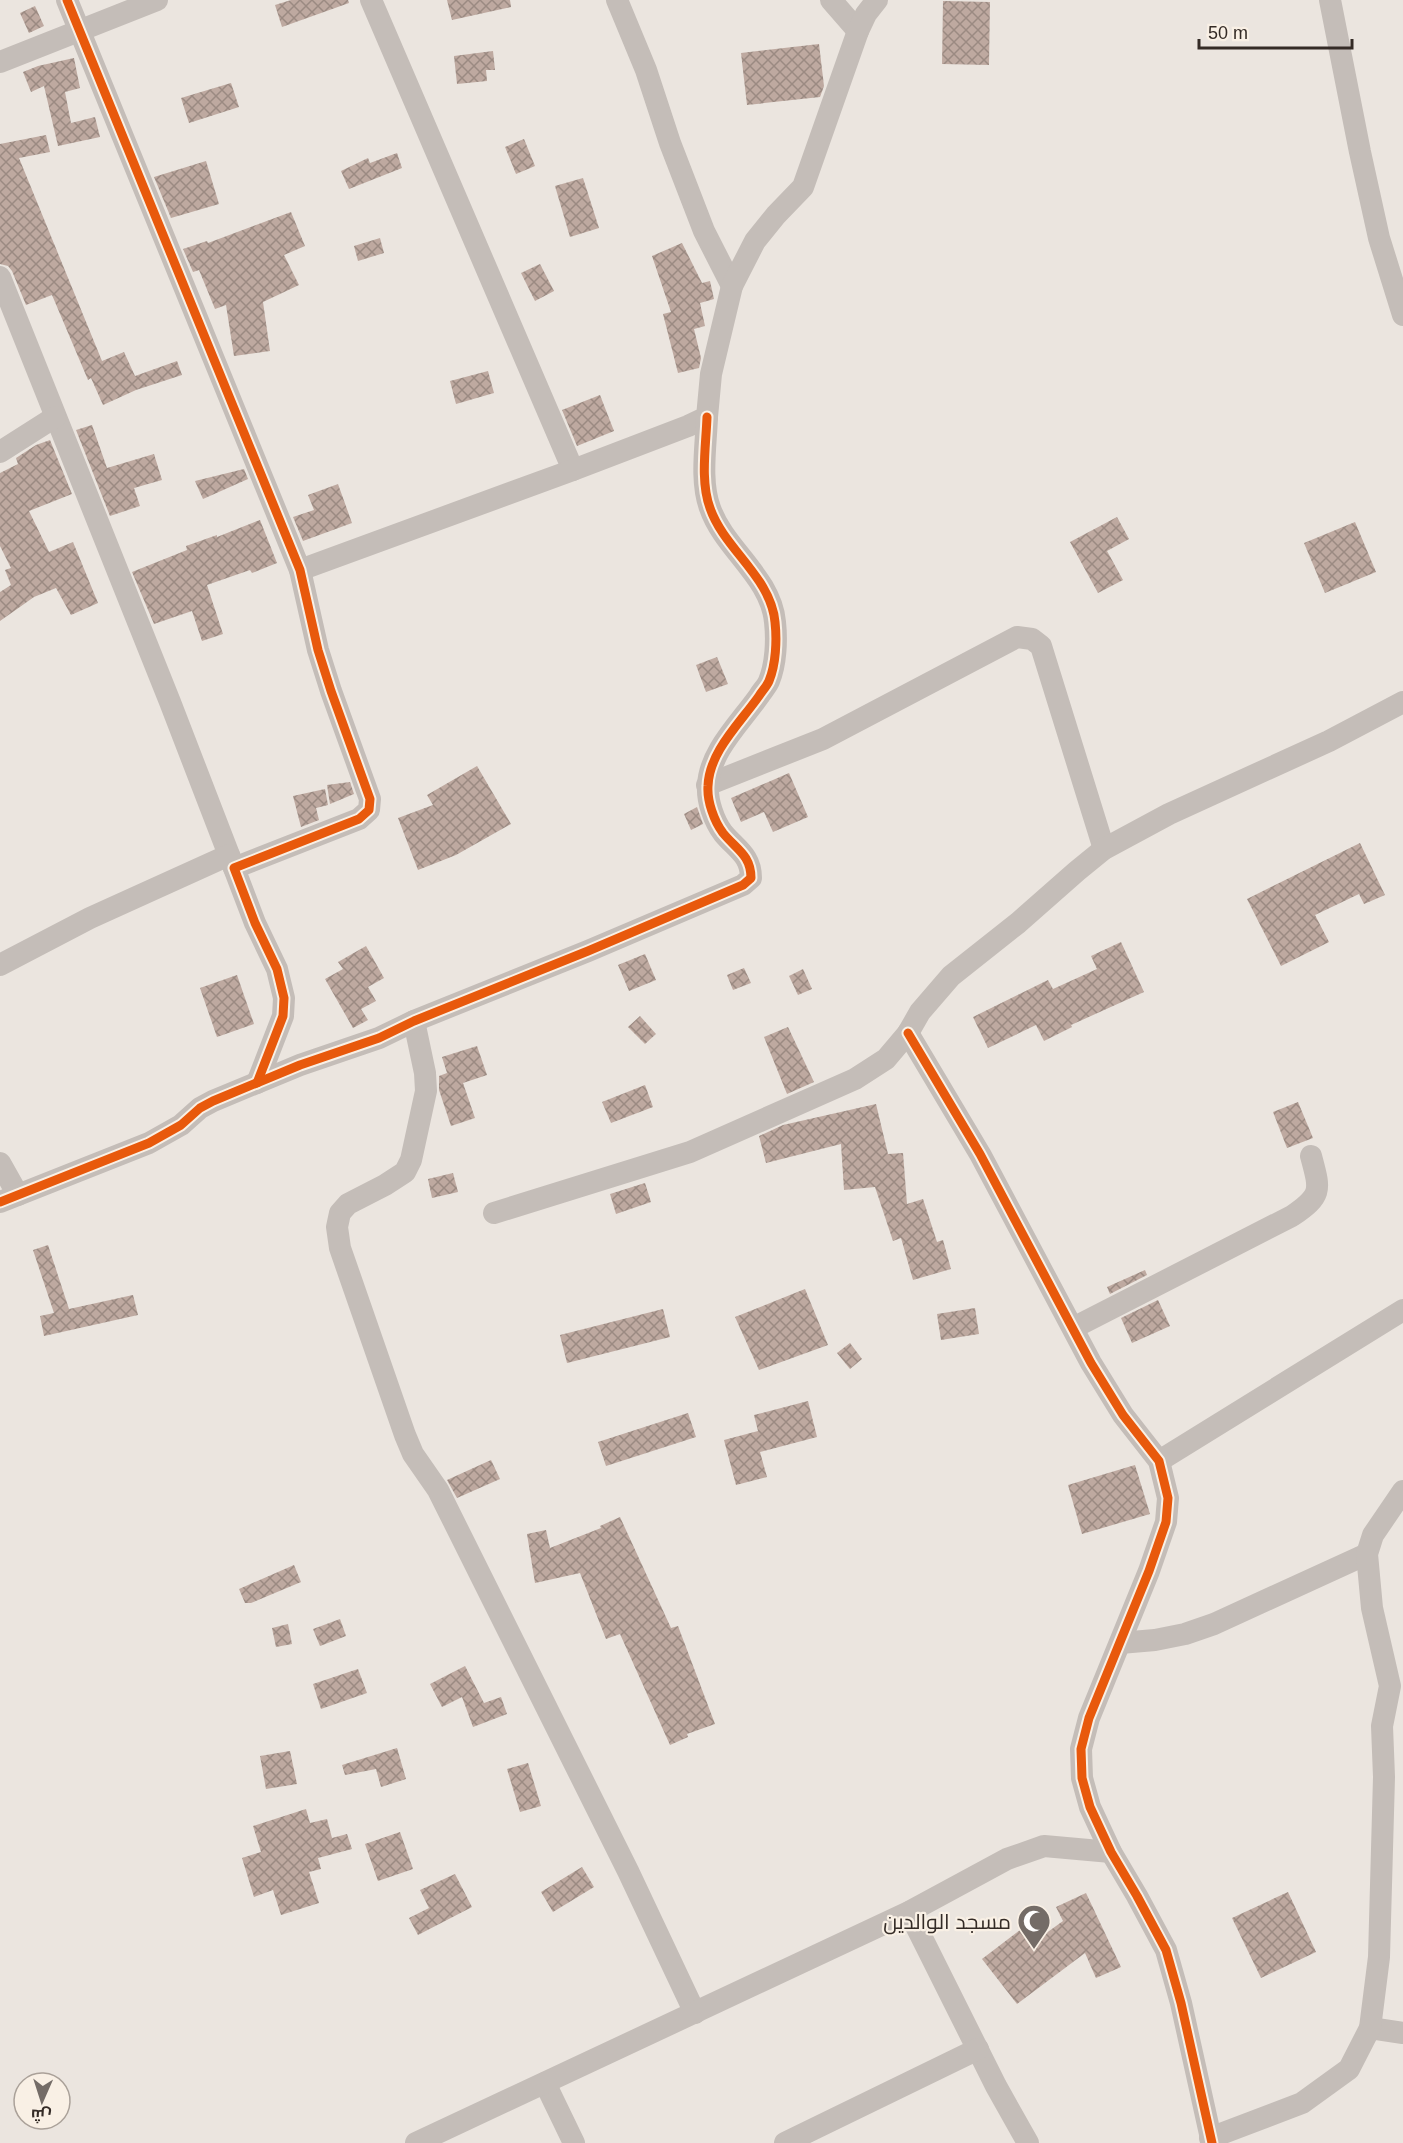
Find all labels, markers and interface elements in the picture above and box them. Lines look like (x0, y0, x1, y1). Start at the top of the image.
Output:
scale bar (1199, 12, 1352, 50)
text: 50 m (1208, 23, 1248, 43)
mosque icon: مسجد الوالدين (1016, 1903, 1052, 1950)
place label: مسجد الوالدين (883, 1910, 1011, 1935)
north arrow (12, 2071, 72, 2131)
text: ش (31, 2105, 52, 2125)

